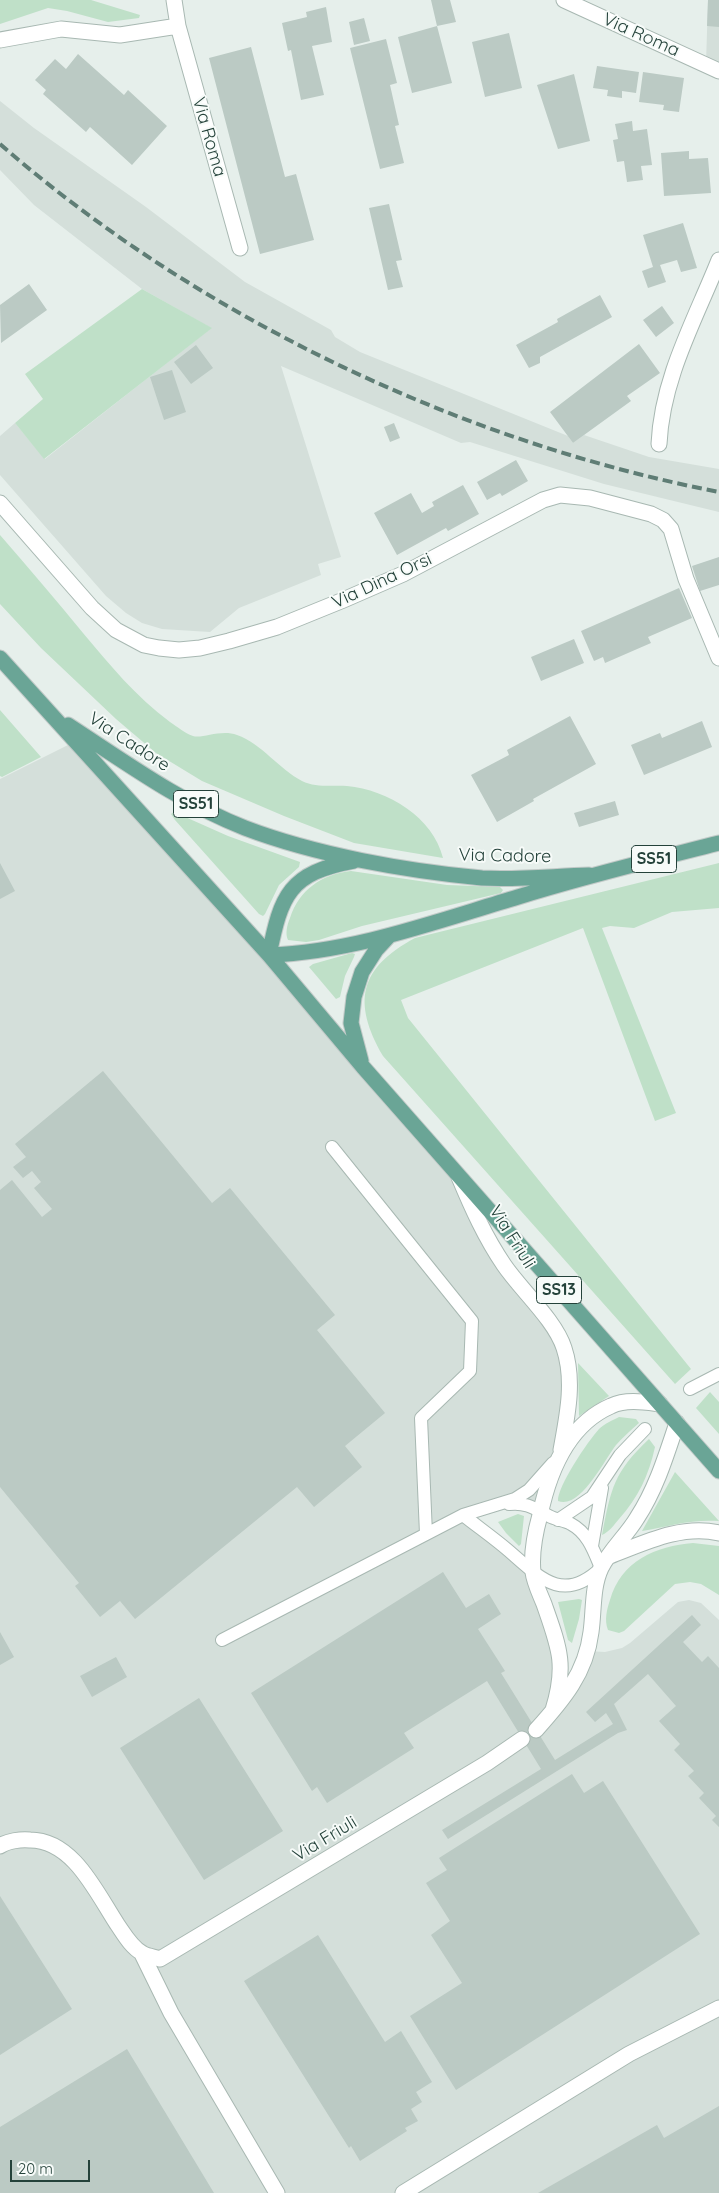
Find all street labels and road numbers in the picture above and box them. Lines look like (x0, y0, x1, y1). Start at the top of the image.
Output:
street label: Via Roma (599, 8, 683, 62)
street label: Via Roma (187, 95, 231, 179)
street label: Via Dina Orsi (329, 548, 435, 614)
street label: Via Cadore (84, 708, 174, 776)
road number: SS51 (174, 791, 218, 818)
street label: Via Cadore (458, 844, 552, 868)
road number: SS51 (632, 846, 676, 872)
street label: Via Friuli (484, 1201, 540, 1273)
road number: SS13 (536, 1276, 582, 1304)
street label: Via Friuli (289, 1812, 361, 1866)

